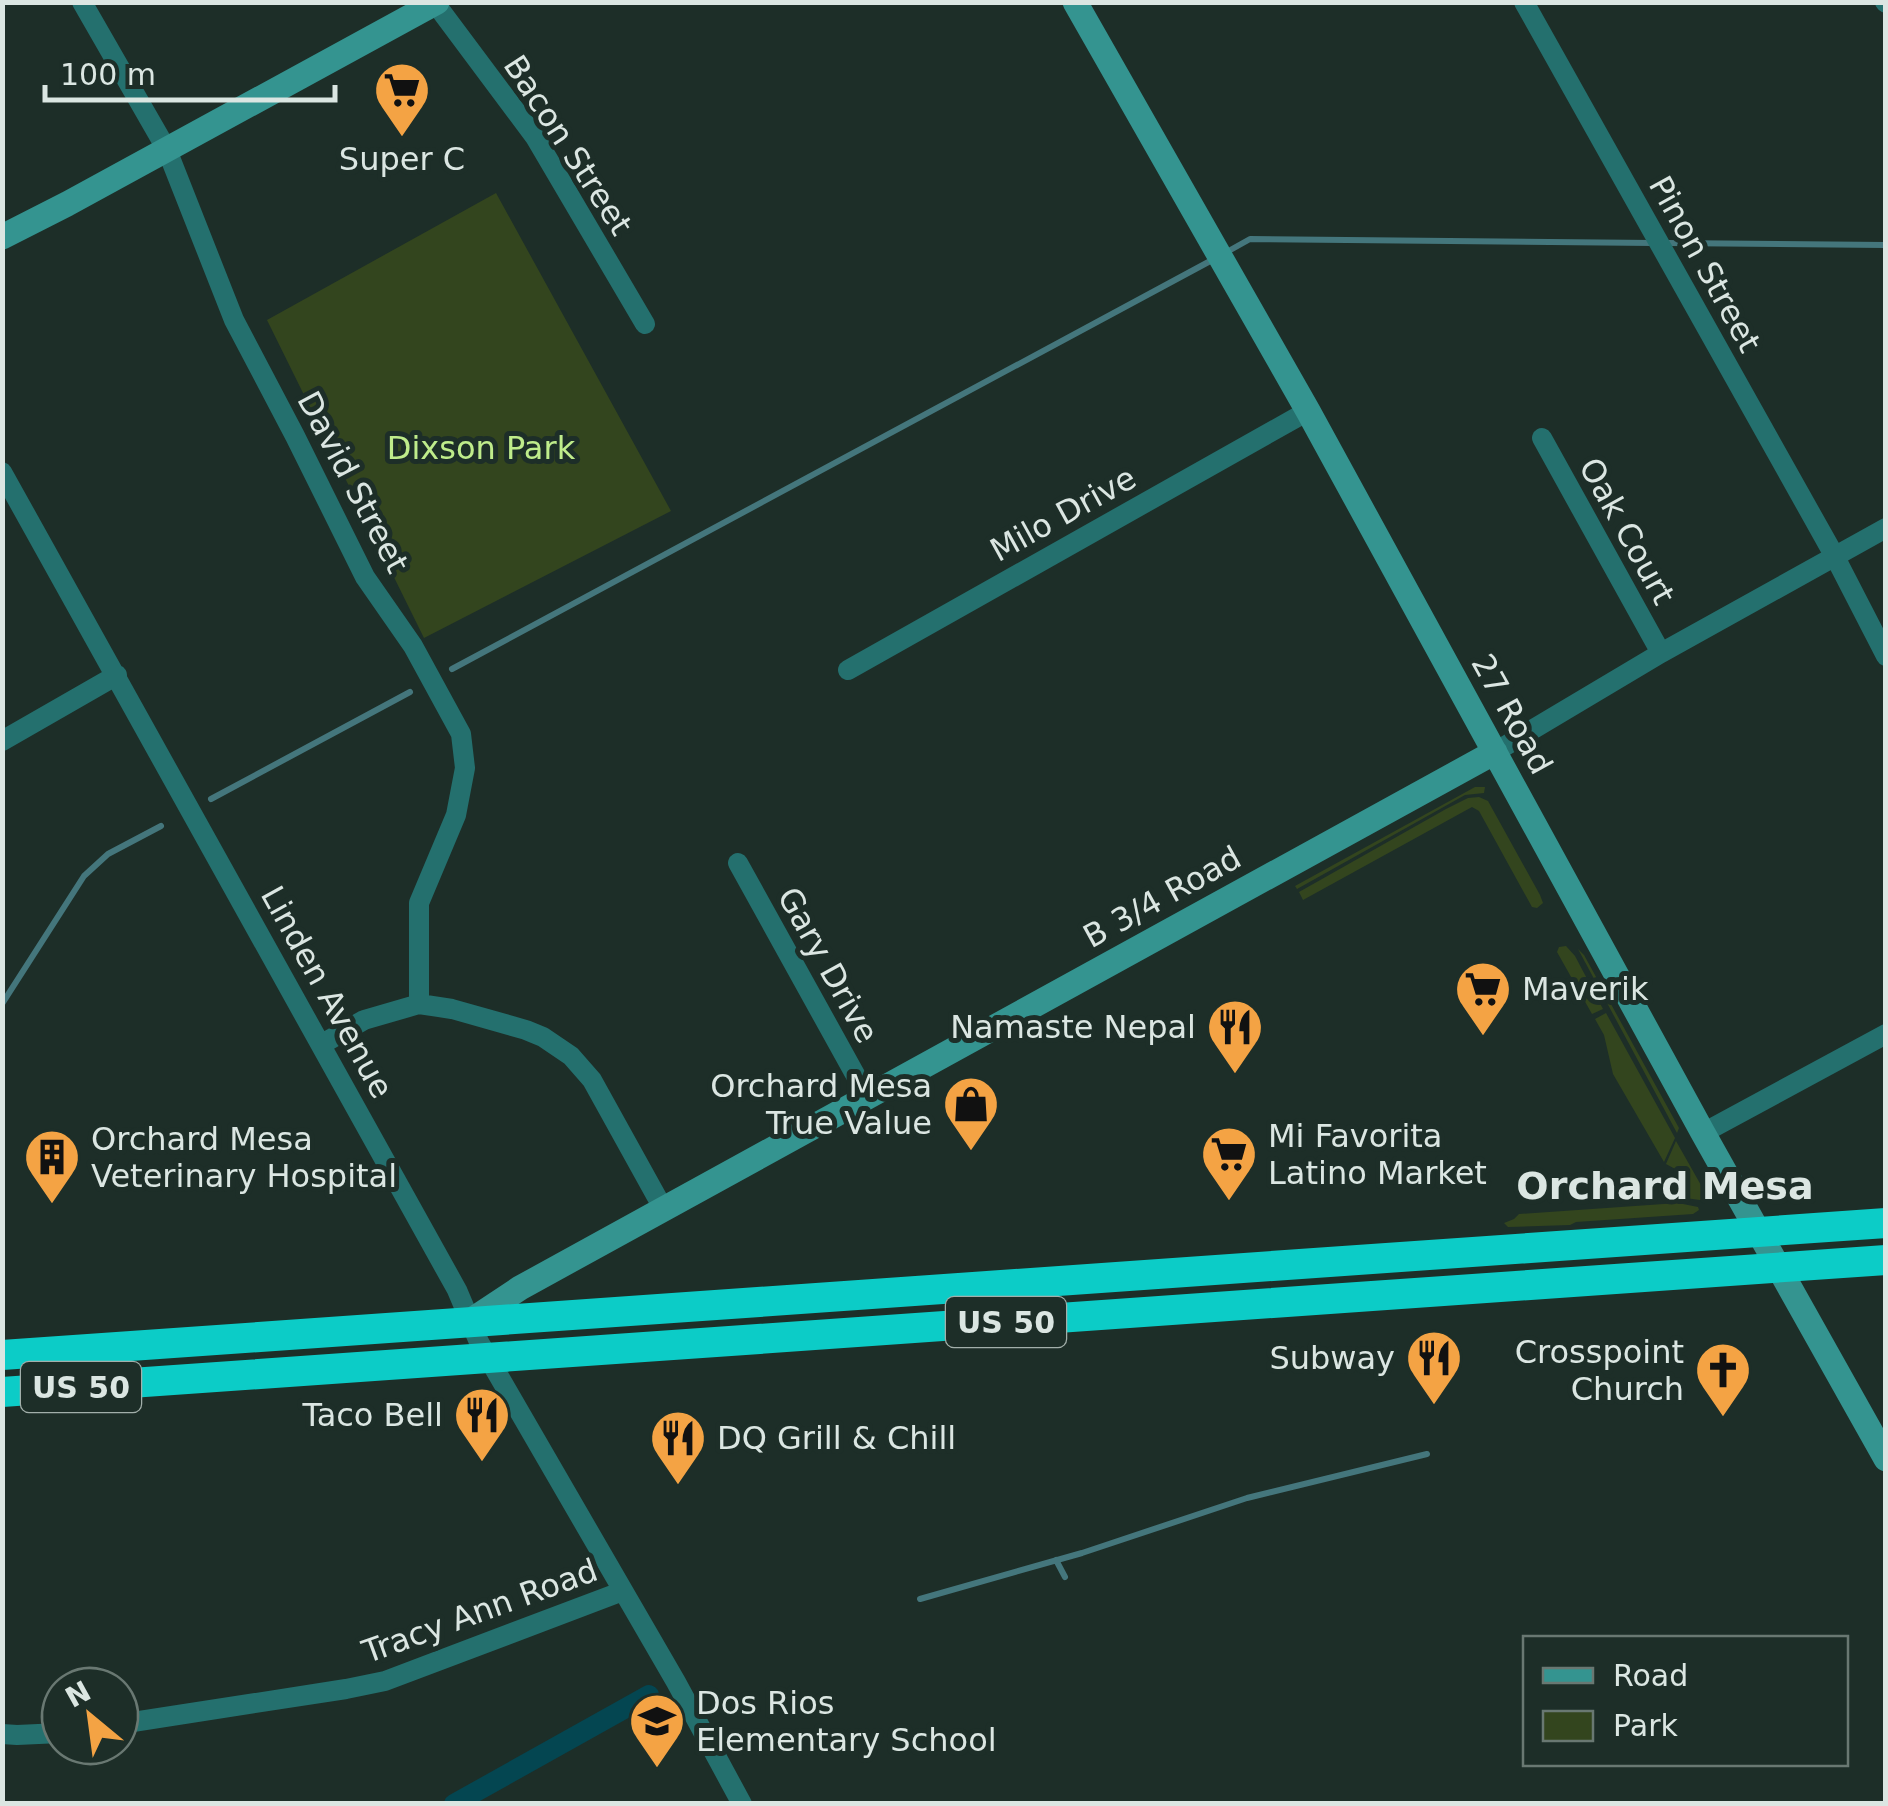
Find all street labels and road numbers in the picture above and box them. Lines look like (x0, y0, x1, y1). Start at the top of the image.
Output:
street label: Bacon Street (496, 48, 640, 242)
street label: Pinon Street (1641, 169, 1769, 359)
street label: David Street (289, 385, 417, 579)
street label: Oak Court (1571, 451, 1683, 611)
street label: Milo Drive (984, 458, 1142, 570)
street label: 27 Road (1464, 647, 1560, 781)
street label: B 3/4 Road (1077, 838, 1247, 956)
street label: Linden Avenue (253, 879, 401, 1105)
street label: Gary Drive (770, 881, 886, 1049)
road number: US 50 (946, 1297, 1066, 1347)
road number: US 50 (21, 1362, 141, 1412)
street label: Tracy Ann Road (356, 1551, 603, 1671)

